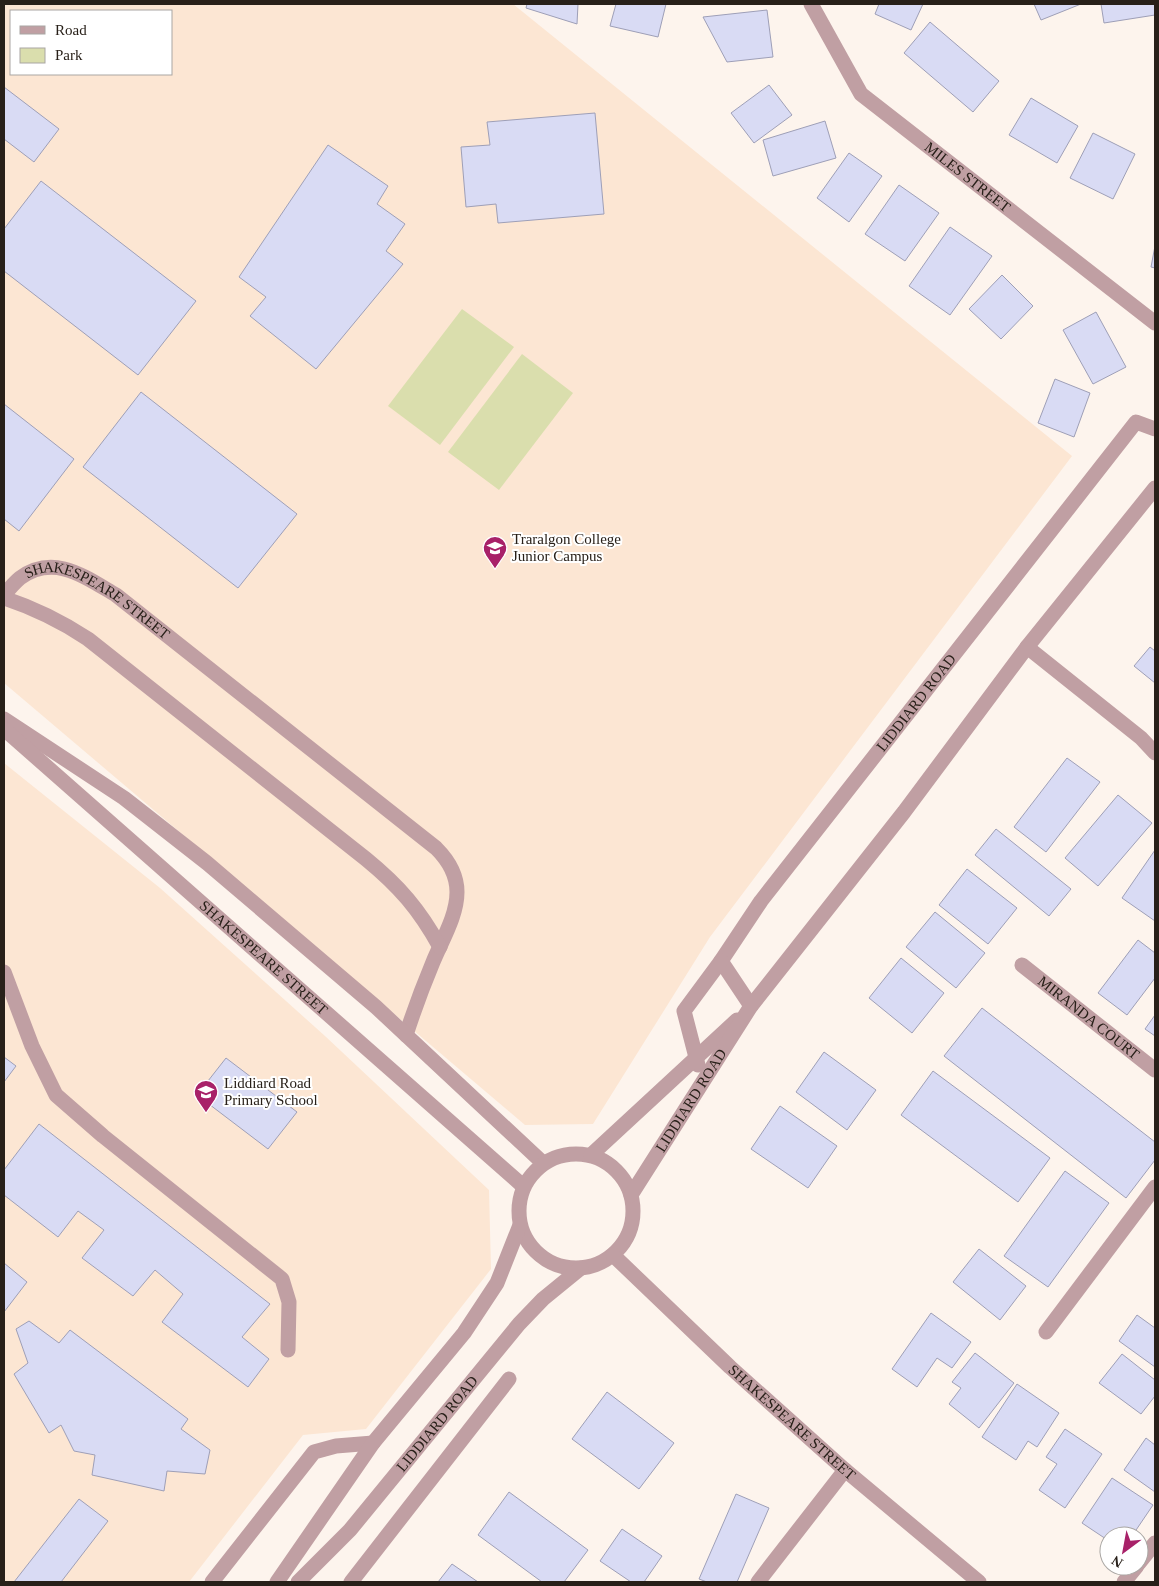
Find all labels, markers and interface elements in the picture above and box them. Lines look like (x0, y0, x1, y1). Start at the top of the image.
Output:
legend (10, 10, 172, 75)
text: Road (55, 22, 87, 38)
text: Park (55, 47, 83, 63)
street label: MILES STREET (922, 139, 1013, 215)
place label: Traralgon College Junior Campus (512, 531, 621, 564)
school or university icon: Traralgon College Junior Campus (482, 535, 508, 569)
street label: SHAKESPEARE STREET (22, 559, 173, 642)
street label: LIDDIARD ROAD (873, 651, 959, 754)
street label: SHAKESPEARE STREET (197, 897, 331, 1018)
street label: MIRANDA COURT (1035, 973, 1143, 1063)
street label: LIDDIARD ROAD (652, 1046, 730, 1155)
place label: Liddiard Road Primary School (224, 1075, 318, 1108)
school or university icon: Liddiard Road Primary School (193, 1079, 219, 1113)
street label: SHAKESPEARE STREET (725, 1361, 859, 1483)
street label: LIDDIARD ROAD (393, 1373, 481, 1475)
north arrow (1099, 1526, 1149, 1576)
text: N (1109, 1553, 1126, 1571)

